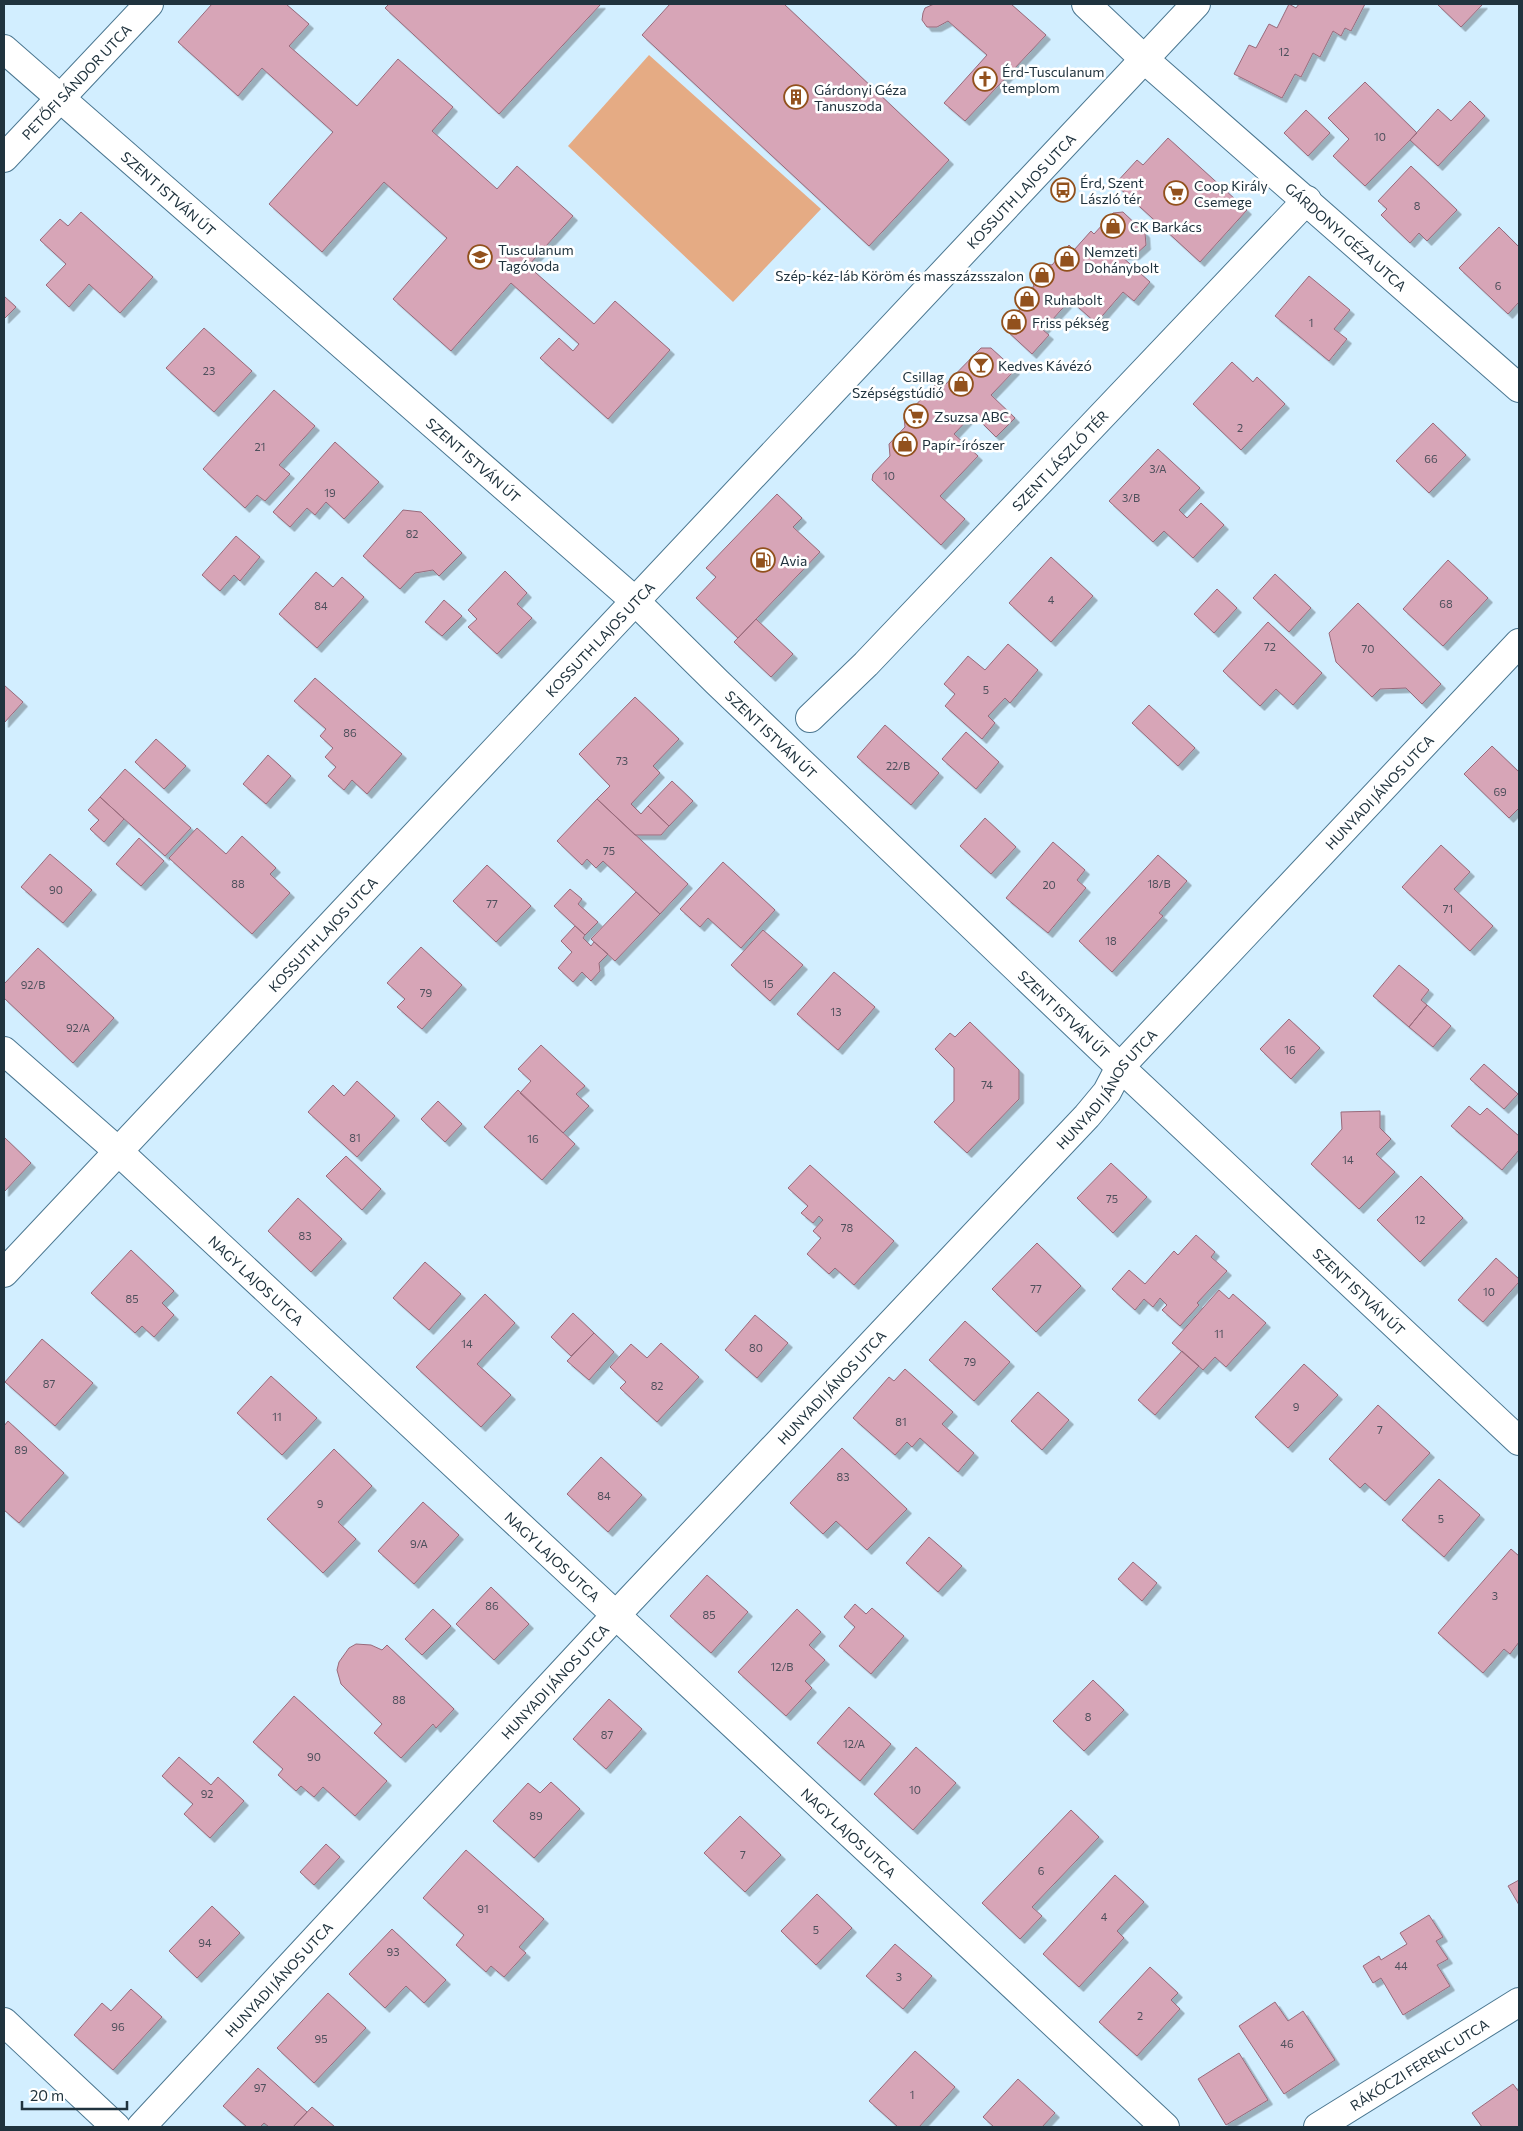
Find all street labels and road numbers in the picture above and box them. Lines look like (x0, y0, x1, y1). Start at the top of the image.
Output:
street label: PETŐFI SÁNDOR UTCA (18, 20, 135, 143)
street label: KOSSUTH LAJOS UTCA (963, 129, 1079, 252)
street label: SZENT ISTVÁN ÚT (118, 147, 220, 239)
street label: GÁRDONYI GÉZA UTCA (1282, 179, 1411, 294)
street label: SZENT LÁSZLÓ TÉR (1008, 406, 1111, 514)
street label: SZENT ISTVÁN ÚT (423, 414, 524, 506)
street label: KOSSUTH LAJOS UTCA (542, 578, 658, 700)
street label: SZENT ISTVÁN ÚT (722, 687, 821, 782)
street label: HUNYADI JÁNOS UTCA (1321, 731, 1437, 852)
street label: KOSSUTH LAJOS UTCA (264, 873, 381, 995)
street label: SZENT ISTVÁN ÚT (1015, 966, 1114, 1061)
street label: HUNYADI JÁNOS UTCA (1052, 1025, 1160, 1152)
street label: NAGY LAJOS UTCA (205, 1232, 308, 1329)
street label: SZENT ISTVÁN ÚT (1310, 1244, 1409, 1339)
street label: HUNYADI JÁNOS UTCA (773, 1326, 889, 1447)
street label: NAGY LAJOS UTCA (502, 1508, 604, 1605)
street label: HUNYADI JÁNOS UTCA (497, 1620, 612, 1742)
street label: NAGY LAJOS UTCA (798, 1784, 900, 1881)
street label: HUNYADI JÁNOS UTCA (221, 1918, 336, 2040)
street label: RÁKÓCZI FERENC UTCA (1347, 2015, 1492, 2114)

